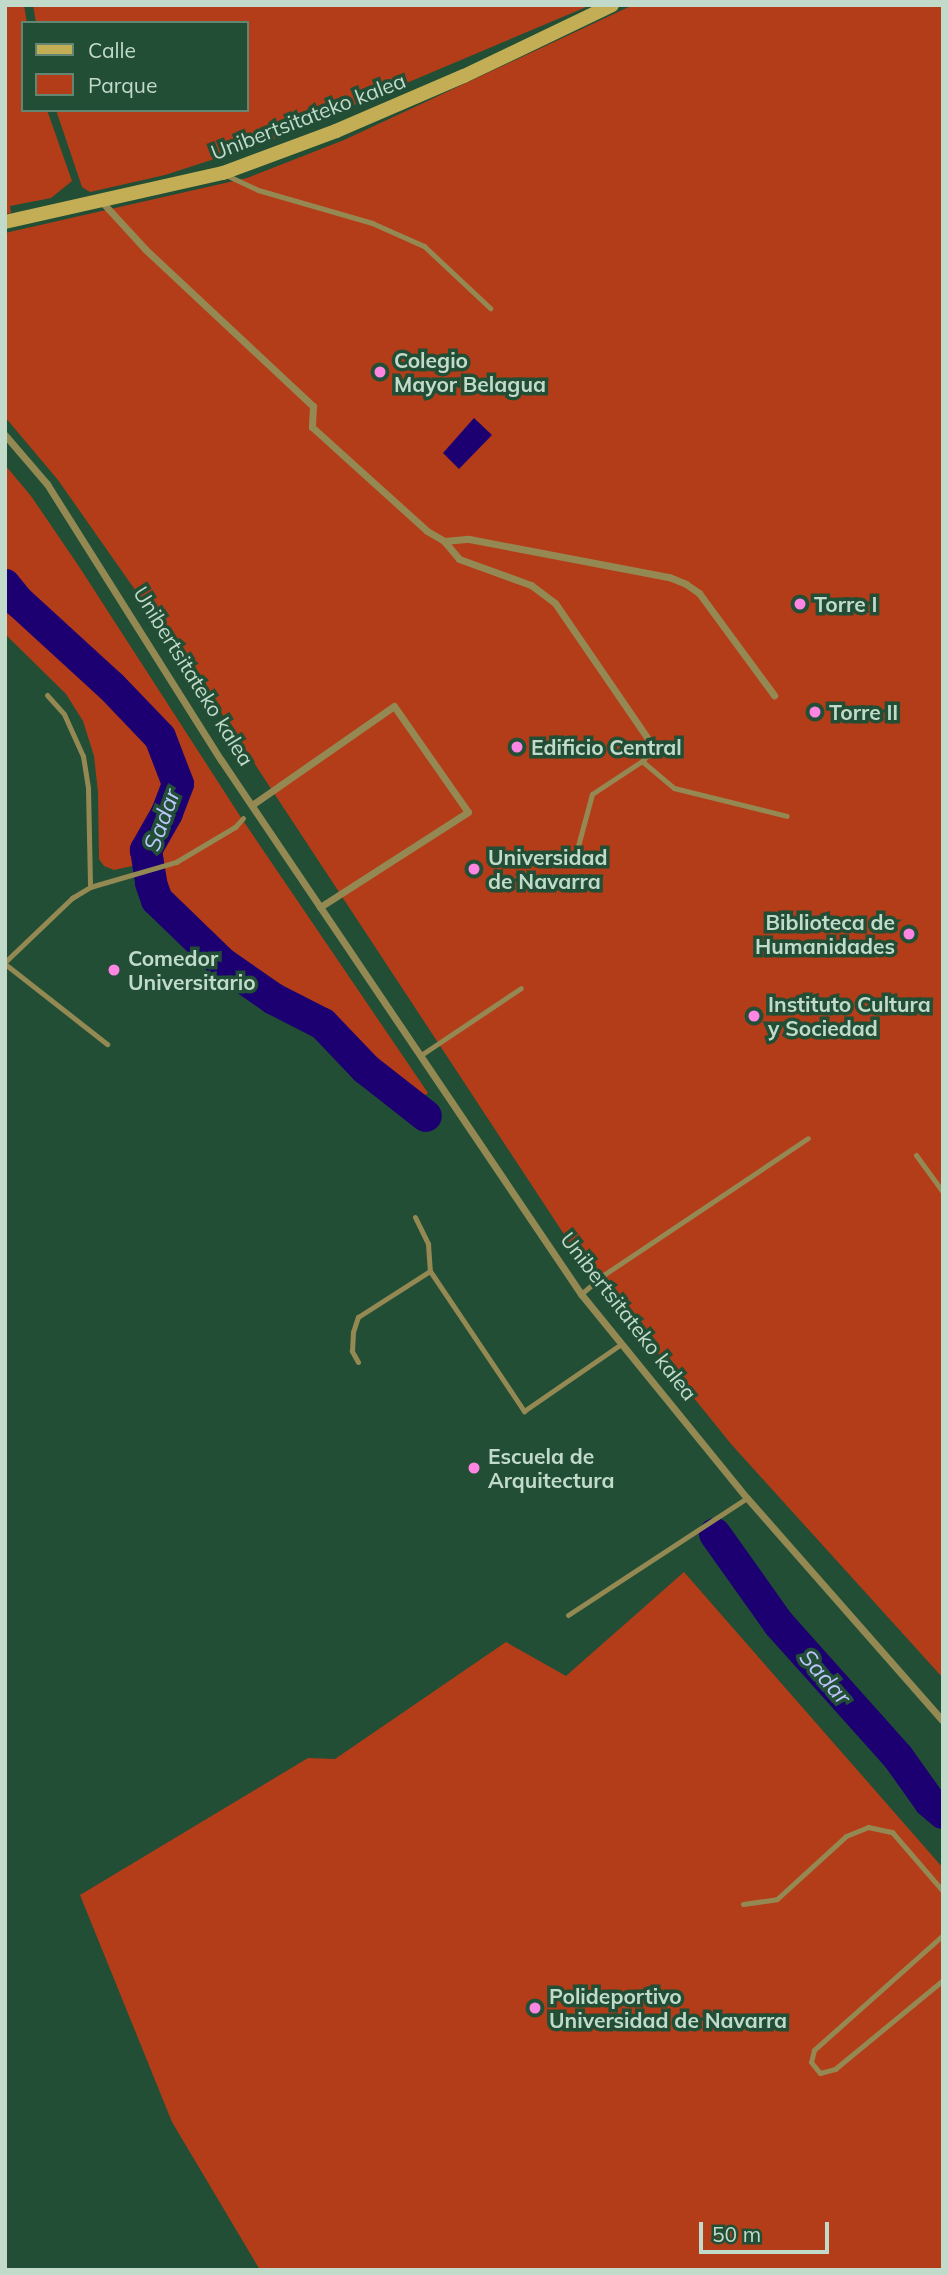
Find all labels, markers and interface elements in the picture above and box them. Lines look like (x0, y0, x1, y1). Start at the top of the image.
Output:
legend (21, 21, 248, 112)
text: Calle (88, 37, 136, 63)
street label: Unibertsitateko kalea (207, 67, 409, 165)
text: Parque (88, 72, 157, 98)
place label: Colegio Mayor Belagua (394, 347, 546, 397)
marker: Colegio Mayor Belagua (372, 364, 388, 380)
street label: Unibertsitateko kalea (129, 582, 259, 770)
place label: Torre I (814, 591, 877, 617)
marker: Torre I (792, 596, 808, 612)
place label: Torre II (829, 699, 898, 725)
marker: Torre II (807, 704, 823, 720)
place label: Edificio Central (531, 734, 682, 760)
marker: Edificio Central (509, 739, 525, 755)
water label: Sadar (138, 785, 186, 855)
place label: Universidad de Navarra (488, 844, 608, 894)
marker: Universidad de Navarra (466, 861, 482, 877)
place label: Biblioteca de Humanidades (755, 909, 895, 959)
marker: Biblioteca de Humanidades (901, 926, 917, 942)
place label: Comedor Universitario (128, 945, 256, 995)
marker: Comedor Universitario (106, 962, 122, 978)
place label: Instituto Cultura y Sociedad (768, 991, 931, 1041)
marker: Instituto Cultura y Sociedad (746, 1008, 762, 1024)
street label: Unibertsitateko kalea (555, 1227, 703, 1405)
place label: Escuela de Arquitectura (488, 1443, 614, 1493)
marker: Escuela de Arquitectura (466, 1460, 482, 1476)
water label: Sadar (794, 1644, 856, 1710)
place label: Polideportivo Universidad de Navarra (549, 1983, 787, 2033)
marker: Polideportivo Universidad de Navarra (527, 2000, 543, 2016)
scale bar (703, 2208, 832, 2252)
text: 50 m (712, 2221, 761, 2247)

